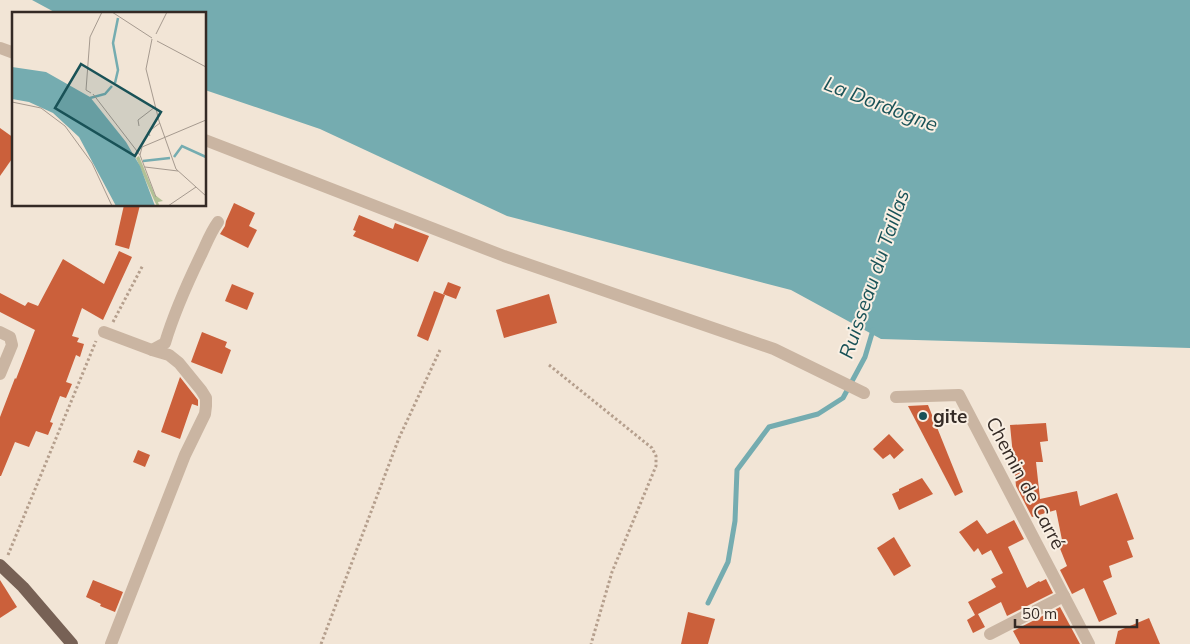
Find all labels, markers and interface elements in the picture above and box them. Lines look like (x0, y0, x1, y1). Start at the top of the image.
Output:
inset map (12, 12, 206, 206)
water label: La Dordogne (821, 70, 942, 137)
water label: Ruisseau du Taillas (833, 186, 914, 362)
place label: gite (933, 404, 967, 428)
marker: gite (917, 410, 929, 422)
street label: Chemin de Carré (981, 413, 1071, 553)
scale bar (1015, 596, 1138, 628)
text: 50 m (1022, 604, 1057, 623)

